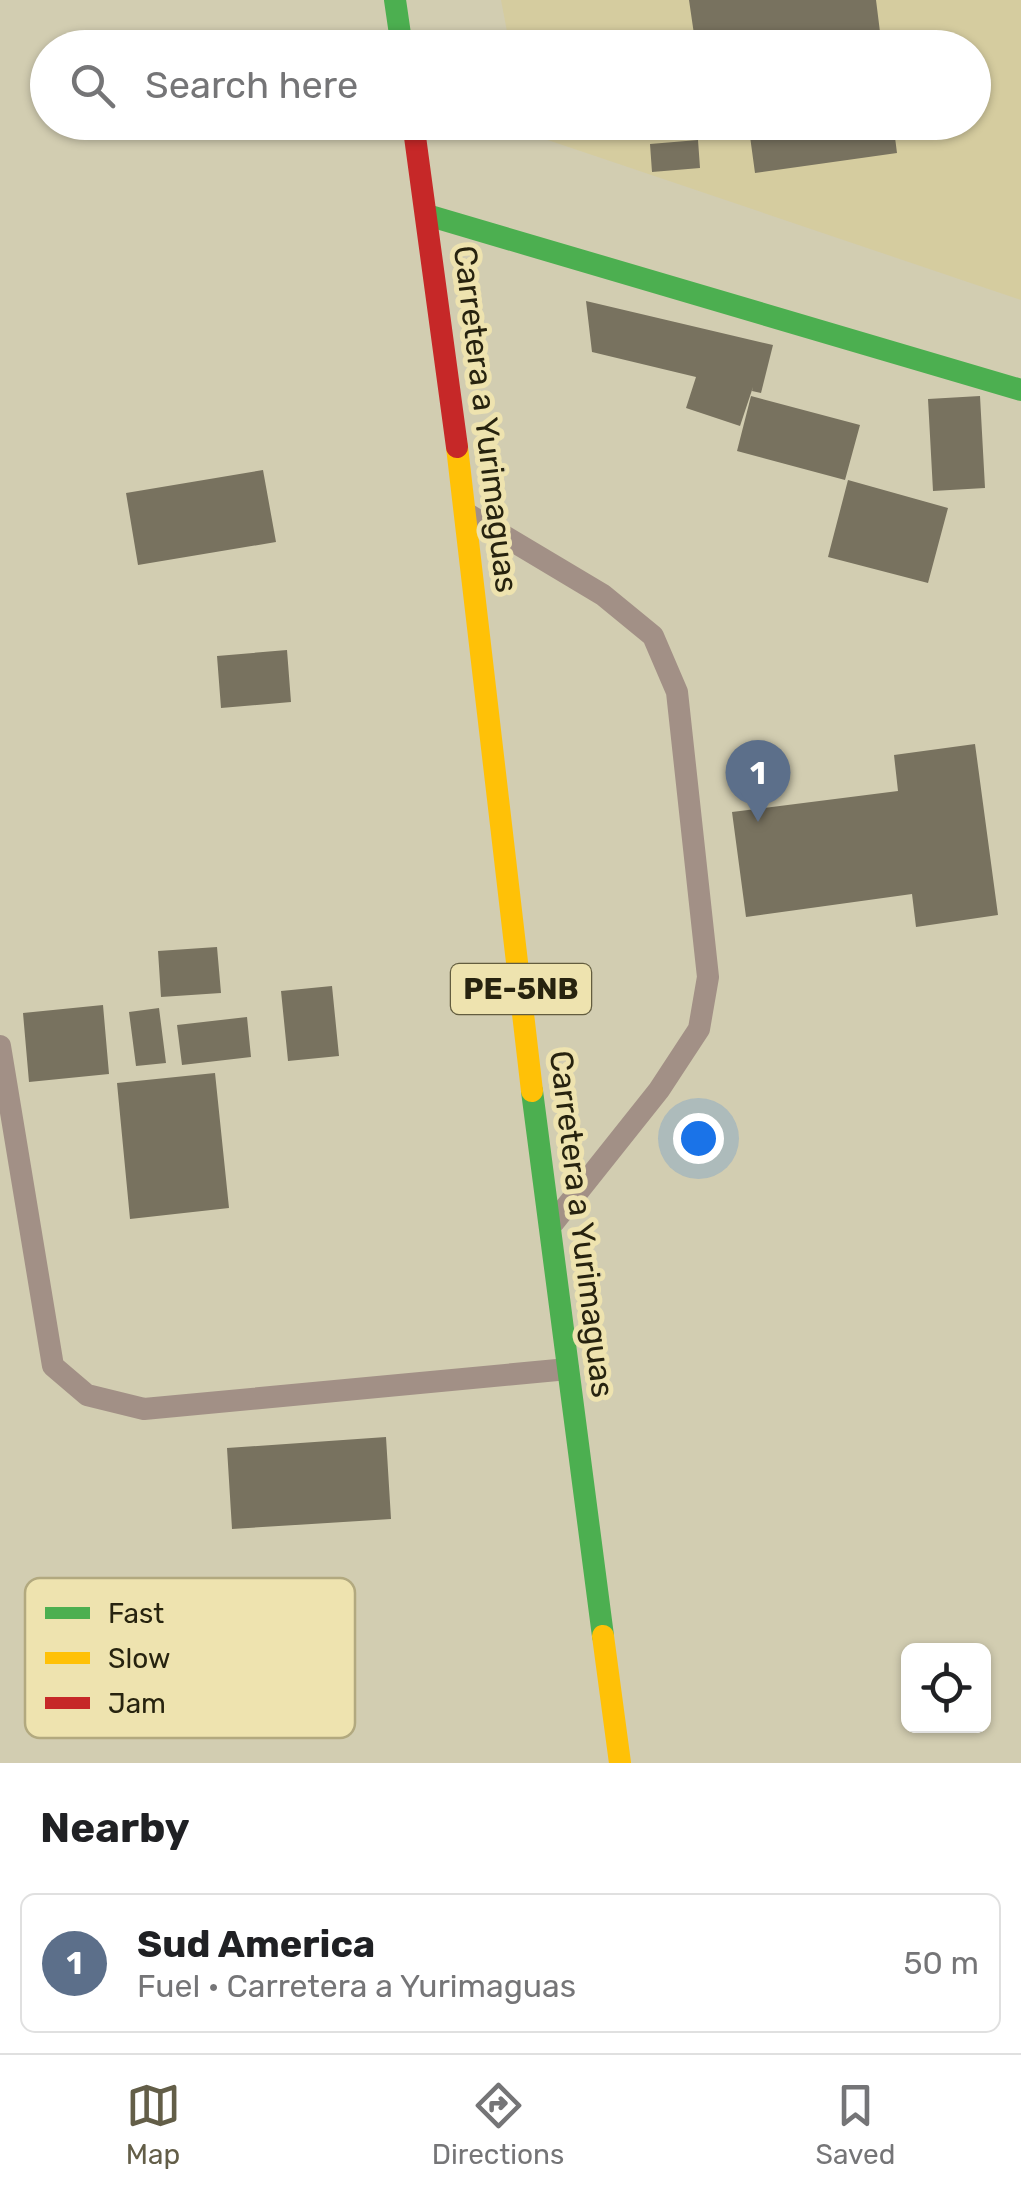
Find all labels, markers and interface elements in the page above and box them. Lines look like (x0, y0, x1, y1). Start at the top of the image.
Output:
search box (30, 30, 991, 140)
icon: search (65, 58, 120, 113)
text: Search here (145, 62, 358, 108)
street label: Carretera a Yurimaguas (446, 243, 526, 595)
pin: 1 (726, 740, 790, 822)
road number: PE-5NB (451, 964, 591, 1014)
street label: Carretera a Yurimaguas (542, 1048, 622, 1400)
your location (673, 1113, 724, 1164)
legend (25, 1578, 355, 1738)
text: Fast (108, 1597, 164, 1630)
text: Slow (108, 1642, 170, 1675)
map controls (901, 1643, 991, 1733)
button: locate (901, 1643, 991, 1733)
text: Jam (108, 1687, 166, 1720)
text: Nearby (40, 1803, 190, 1853)
text: Sud America (137, 1921, 375, 1967)
text: 1 (67, 1944, 82, 1982)
text: 50 m (903, 1944, 979, 1982)
text: Fuel · Carretera a Yurimaguas (137, 1967, 576, 2005)
tab: Map (126, 2078, 181, 2171)
tab: Directions (432, 2078, 564, 2171)
tab: Saved (815, 2078, 895, 2171)

